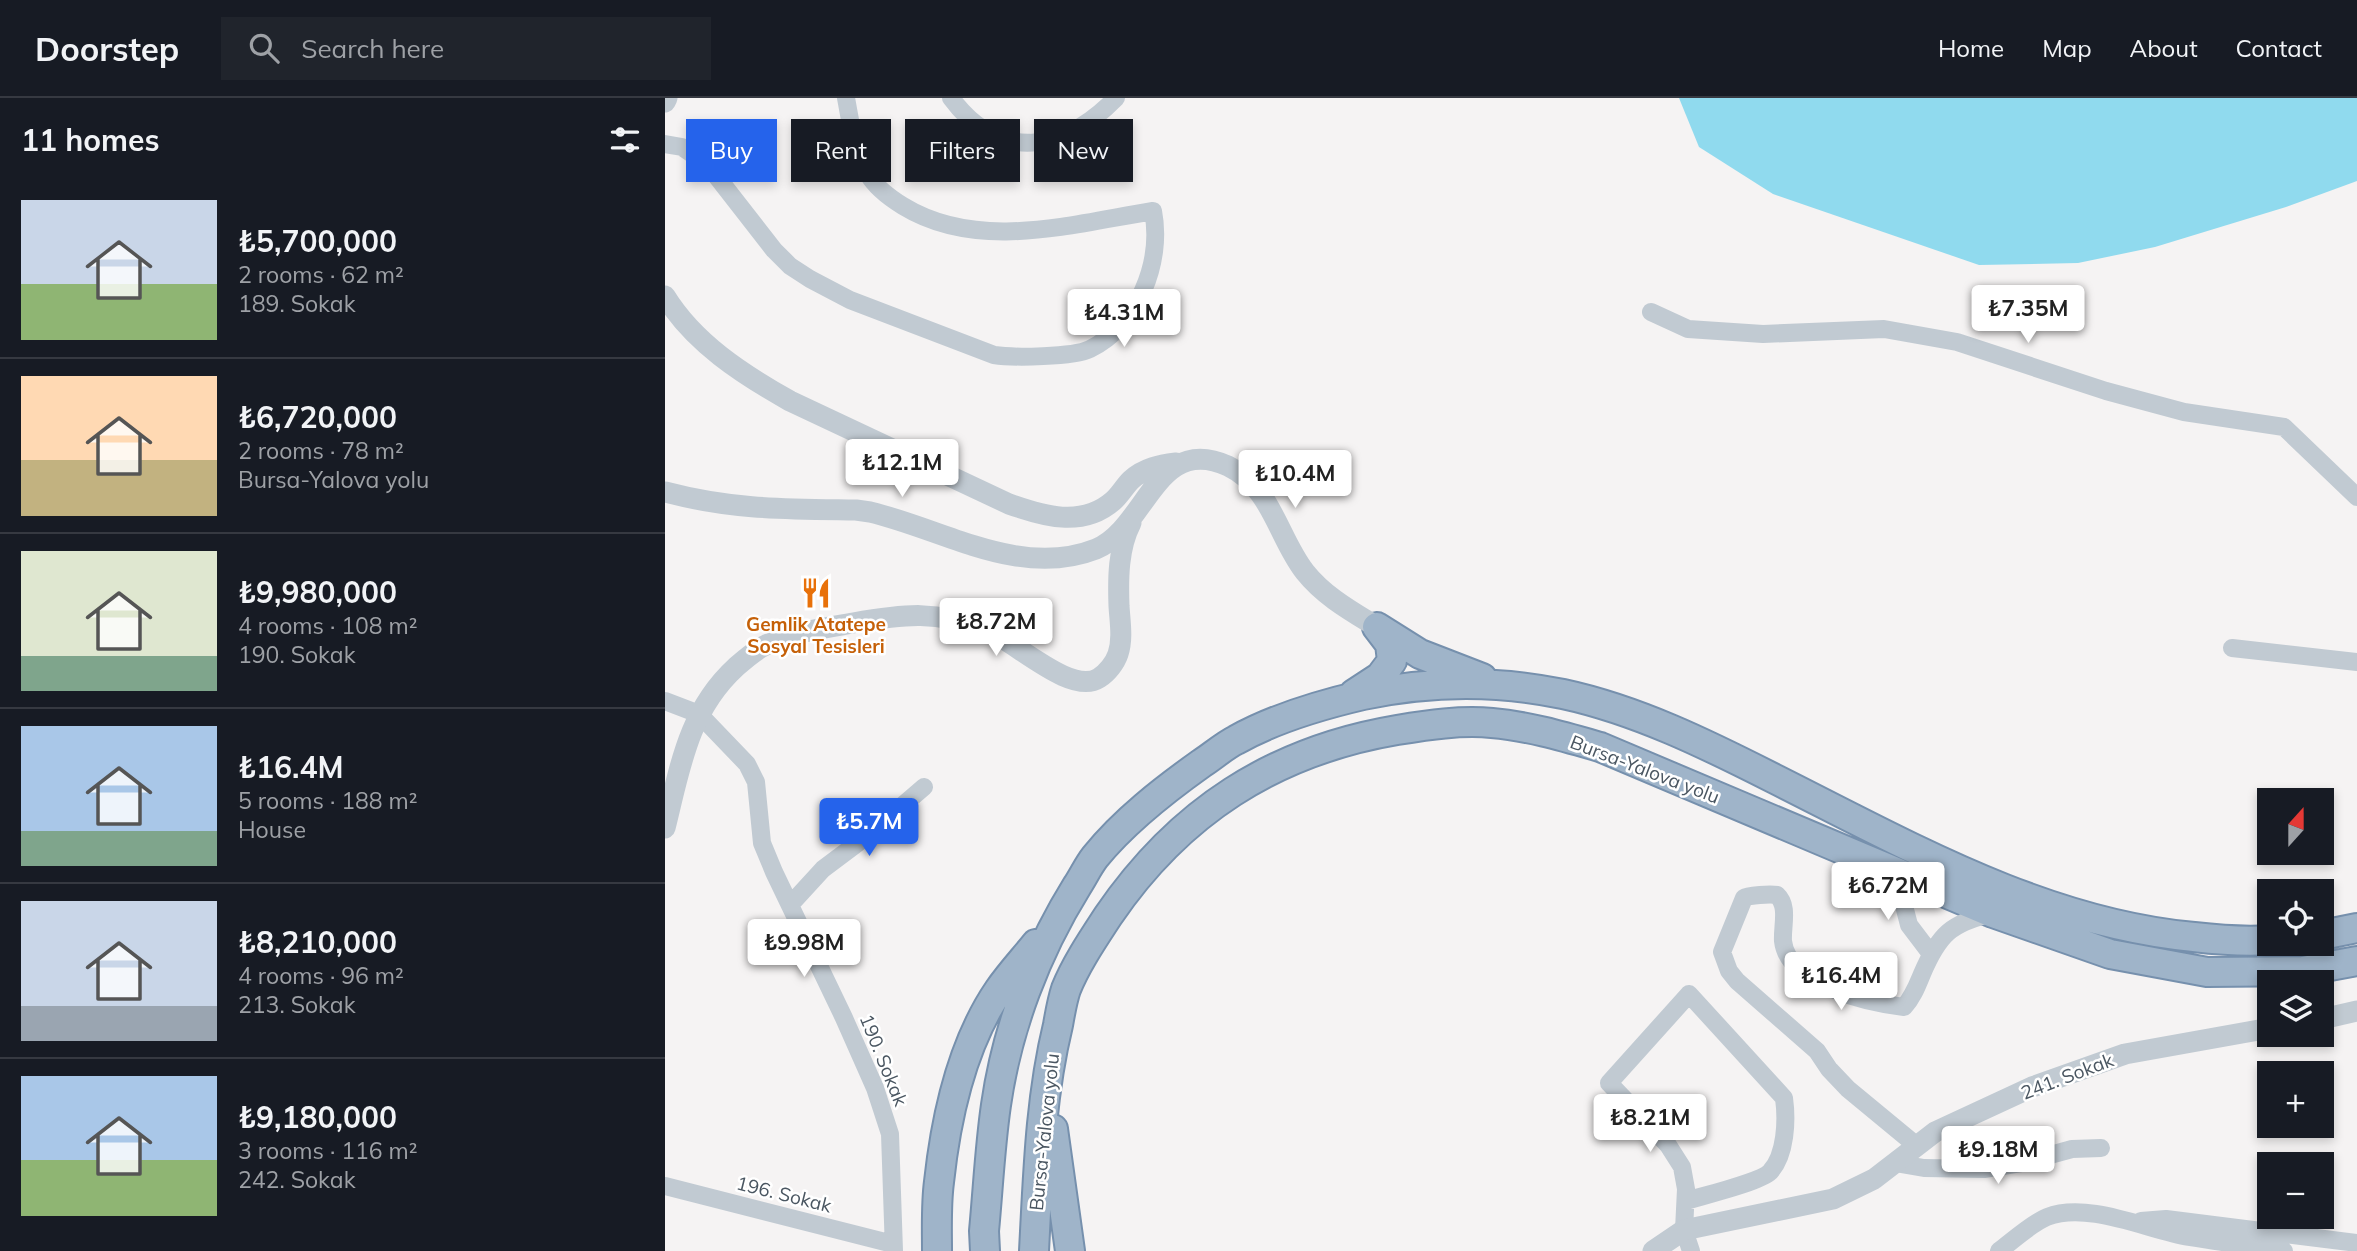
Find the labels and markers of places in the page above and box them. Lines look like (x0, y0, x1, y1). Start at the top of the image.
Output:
pin: ₺7.35M (1971, 286, 2085, 345)
pin: ₺4.31M (1067, 289, 1181, 349)
pin: ₺12.1M (845, 440, 959, 499)
pin: ₺10.4M (1238, 450, 1352, 510)
restaurant icon: Gemlik Atatepe Sosyal Tesisleri (799, 576, 833, 610)
pin: ₺8.72M (939, 598, 1053, 658)
place label: Gemlik Atatepe Sosyal Tesisleri (746, 612, 886, 658)
pin: ₺5.7M (820, 798, 918, 858)
pin: ₺6.72M (1831, 862, 1945, 922)
pin: ₺9.98M (747, 920, 861, 979)
pin: ₺16.4M (1784, 953, 1898, 1012)
pin: ₺8.21M (1593, 1094, 1707, 1154)
pin: ₺9.18M (1941, 1126, 2055, 1186)

